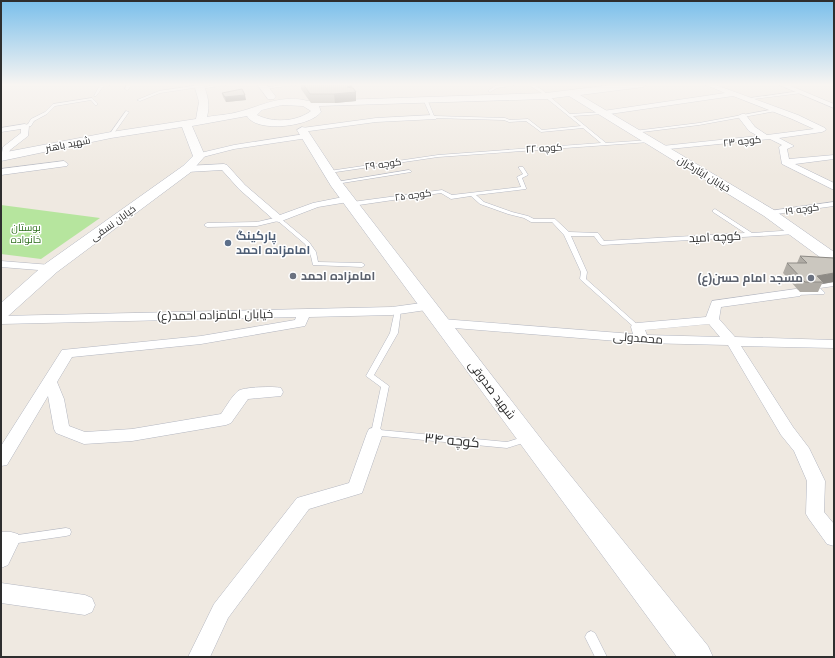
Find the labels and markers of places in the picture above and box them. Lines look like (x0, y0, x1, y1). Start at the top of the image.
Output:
place label: پارکینگ امامزاده احمد (236, 229, 310, 258)
marker: پارکینگ امامزاده احمد (223, 238, 233, 248)
place label: امامزاده احمد (301, 269, 375, 284)
marker: امامزاده احمد (288, 271, 298, 281)
place label: مسجد امام حسن(ع) (697, 271, 803, 287)
marker: مسجد امام حسن(ع) (806, 273, 816, 283)

